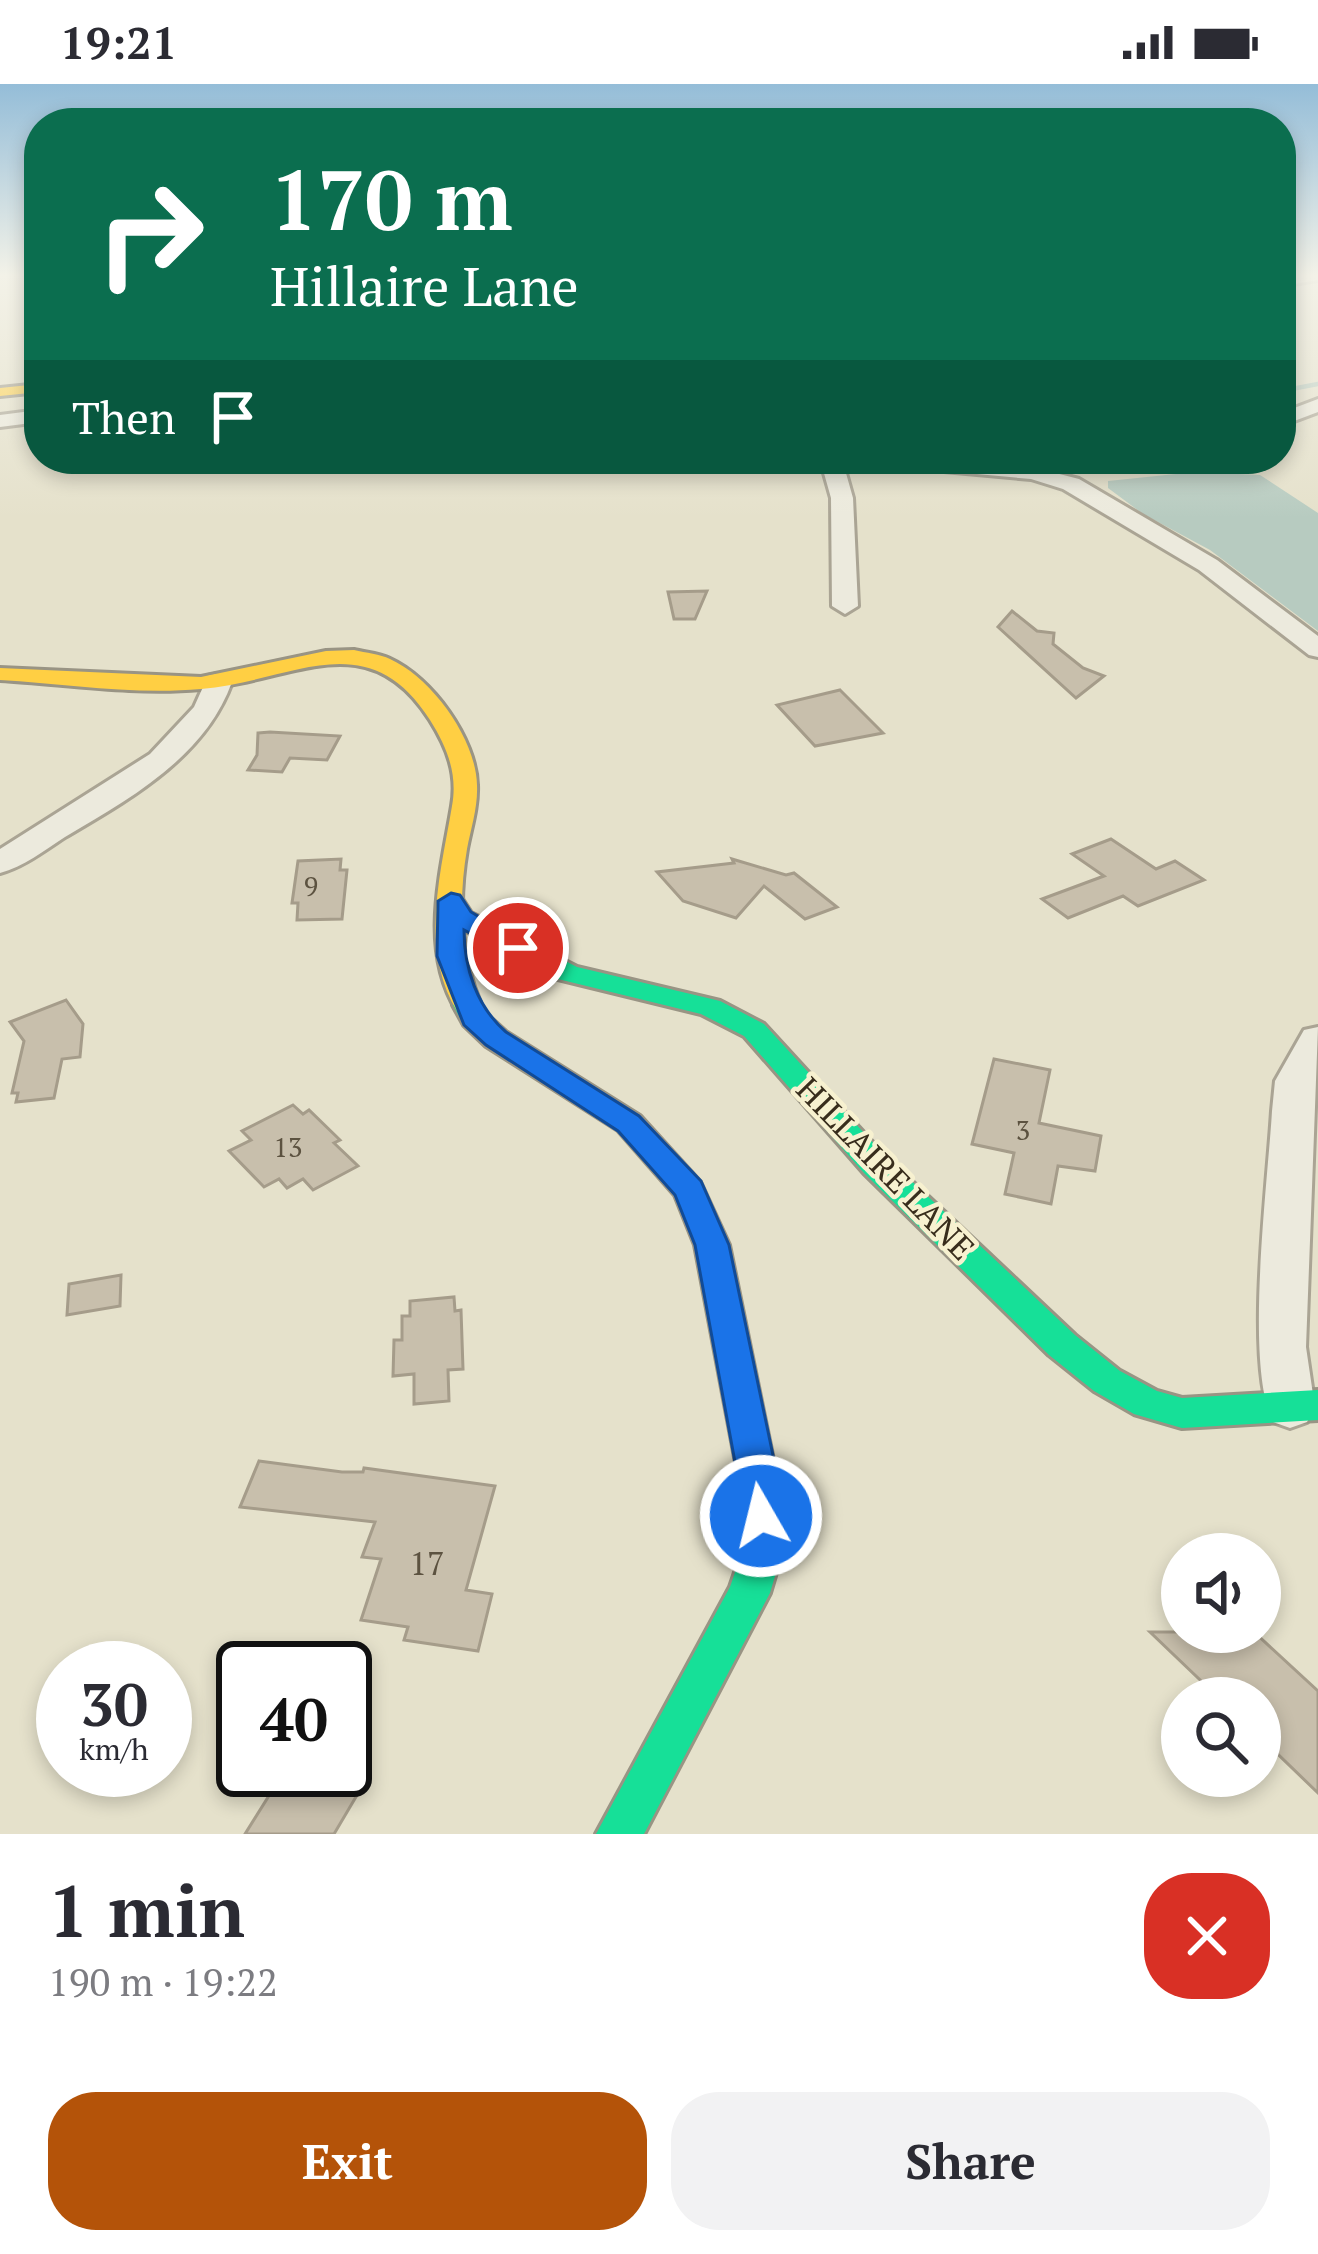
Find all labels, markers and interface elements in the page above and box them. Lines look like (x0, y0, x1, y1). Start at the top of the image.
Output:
text: 19:21 (60, 12, 177, 72)
text: 170 m (270, 143, 513, 254)
icon: right (72, 156, 228, 312)
text: Hillaire Lane (270, 250, 579, 321)
icon: arrive (200, 384, 266, 450)
text: Then (72, 387, 176, 447)
house number: 9 (304, 868, 318, 904)
pin (467, 897, 569, 999)
icon: arrive (485, 915, 551, 981)
street label: HILLAIRE LANE (788, 1067, 984, 1269)
house number: 3 (1016, 1112, 1030, 1148)
house number: 13 (274, 1129, 302, 1165)
position arrow (698, 1453, 824, 1579)
map controls (1161, 1533, 1281, 1797)
button: sound (1161, 1533, 1281, 1653)
house number: 17 (409, 1541, 445, 1584)
speed limit sign: 40 (216, 1641, 372, 1797)
text: 30 (80, 1664, 148, 1743)
button: search (1161, 1677, 1281, 1797)
text: km/h (79, 1729, 149, 1769)
text: 1 min (48, 1862, 245, 1958)
button: close (1144, 1873, 1270, 1999)
text: 190 m · 19:22 (48, 1955, 278, 2007)
button: Exit (48, 2092, 647, 2230)
button: Share (671, 2092, 1270, 2230)

